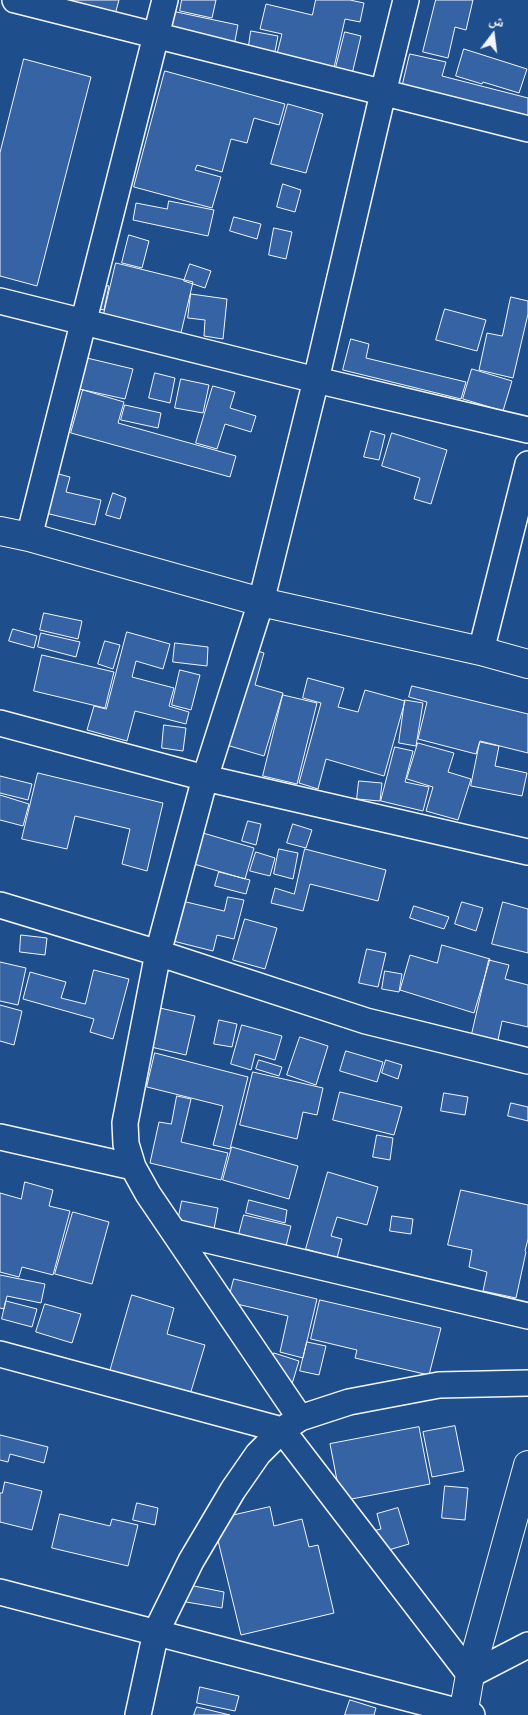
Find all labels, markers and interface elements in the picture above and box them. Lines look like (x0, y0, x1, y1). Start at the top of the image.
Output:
north arrow (468, 10, 518, 60)
text: ش (488, 10, 506, 30)

